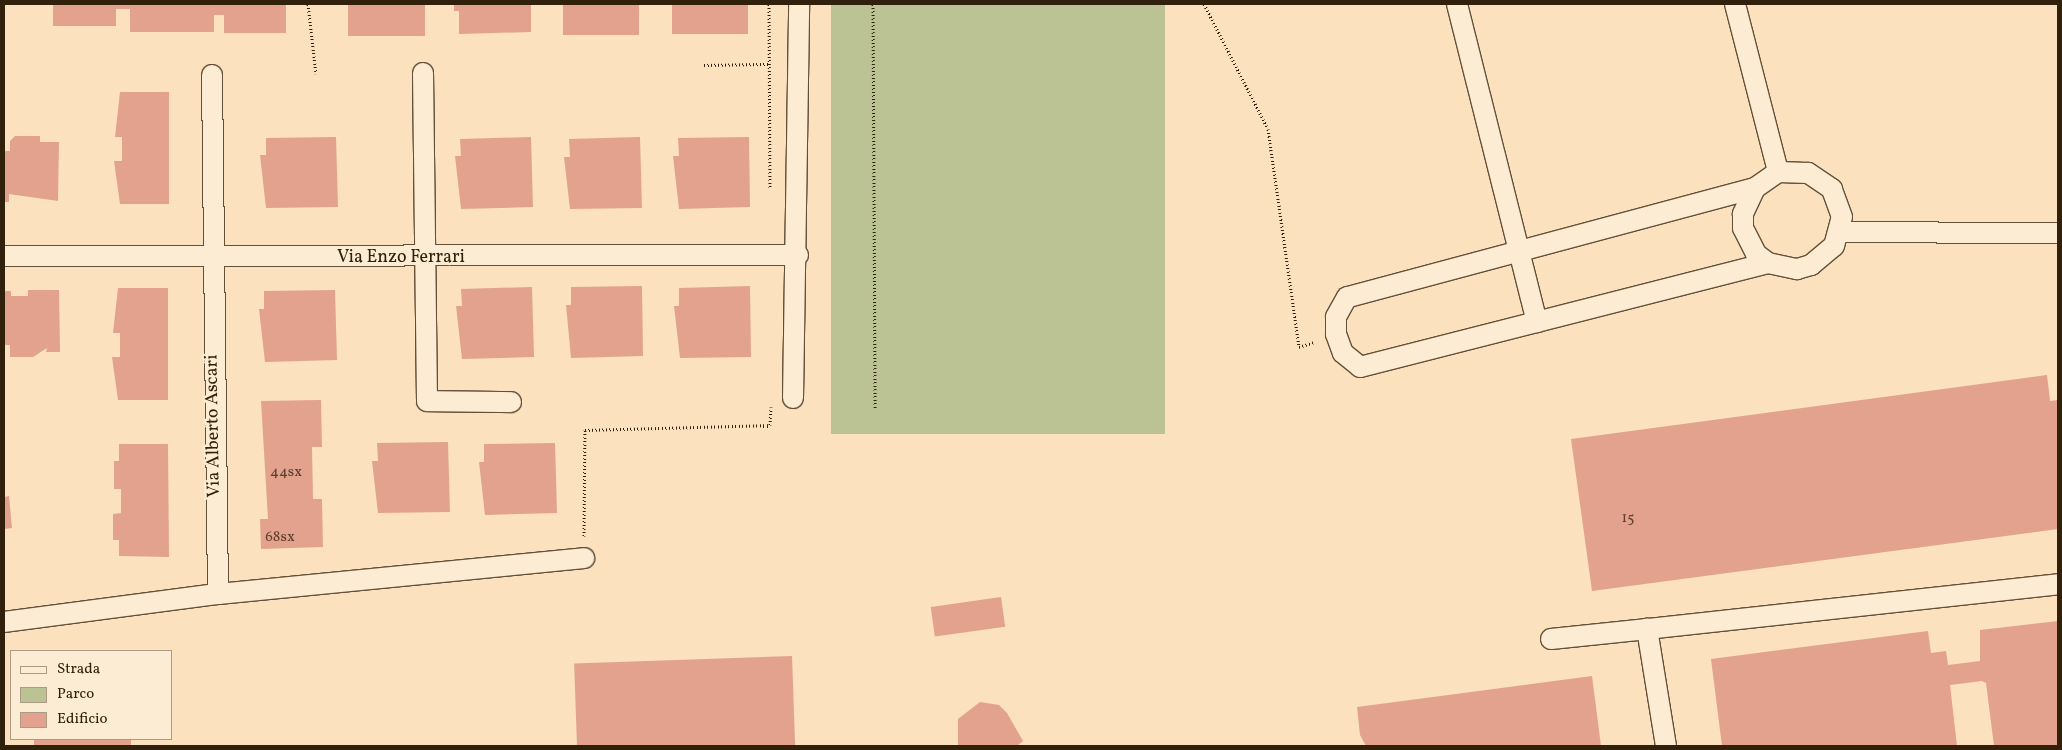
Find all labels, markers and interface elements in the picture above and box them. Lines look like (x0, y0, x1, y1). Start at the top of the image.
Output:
street label: Via Enzo Ferrari (337, 247, 465, 269)
street label: Via Alberto Ascari (202, 354, 226, 498)
house number: 44sx (270, 464, 302, 482)
house number: 15 (1621, 510, 1635, 528)
house number: 68sx (265, 529, 295, 547)
legend (10, 650, 172, 740)
text: Strada (57, 659, 100, 680)
text: Parco (57, 684, 94, 705)
text: Edificio (57, 709, 108, 730)

